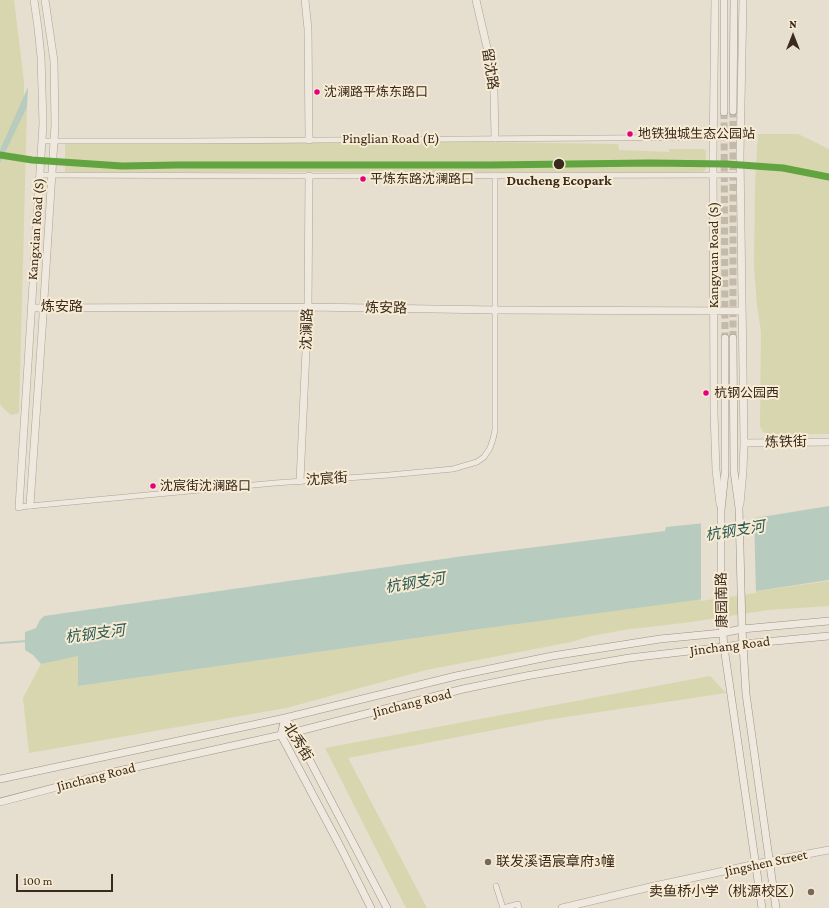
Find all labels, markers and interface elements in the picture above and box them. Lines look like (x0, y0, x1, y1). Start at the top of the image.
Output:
north arrow (773, 16, 813, 56)
text: N (789, 18, 797, 30)
street label: 留沈路 (478, 47, 502, 91)
place label: 沈澜路平炼东路口 (324, 84, 428, 100)
marker: 沈澜路平炼东路口 (312, 87, 322, 97)
place label: 地铁独城生态公园站 (638, 126, 755, 142)
marker: 地铁独城生态公园站 (625, 129, 635, 139)
street label: Pinglian Road (E) (342, 131, 440, 147)
marker: Ducheng Ecopark (552, 157, 566, 171)
place label: 平炼东路沈澜路口 (370, 171, 474, 187)
place label: Ducheng Ecopark (506, 173, 612, 189)
marker: 平炼东路沈澜路口 (358, 174, 368, 184)
street label: Kangxian Road (S) (24, 177, 48, 281)
street label: Kangyuan Road (S) (706, 202, 722, 308)
street label: 炼安路 (41, 299, 83, 315)
street label: 炼安路 (365, 299, 407, 317)
street label: 沈澜路 (298, 308, 316, 350)
place label: 杭钢公园西 (714, 385, 779, 401)
marker: 杭钢公园西 (701, 388, 711, 398)
street label: 炼铁街 (765, 433, 807, 451)
street label: 沈宸街 (305, 469, 349, 489)
place label: 沈宸街沈澜路口 (160, 478, 251, 494)
marker: 沈宸街沈澜路口 (148, 481, 158, 491)
water label: 杭钢支河 (704, 517, 766, 545)
water label: 杭钢支河 (384, 569, 446, 597)
street label: 康园南路 (713, 572, 731, 628)
water label: 杭钢支河 (64, 621, 126, 647)
street label: Jinchang Road (689, 633, 771, 659)
street label: Jinchang Road (371, 685, 453, 721)
street label: 北秀街 (280, 720, 316, 764)
street label: Jinchang Road (55, 759, 137, 795)
street label: Jingshen Street (723, 846, 809, 880)
place label: 联发溪语宸章府3幢 (496, 854, 615, 870)
marker: 联发溪语宸章府3幢 (483, 857, 493, 867)
scale bar (18, 866, 115, 892)
text: 100 m (23, 874, 52, 888)
place label: 卖鱼桥小学（桃源校区） (649, 884, 803, 900)
marker: 卖鱼桥小学（桃源校区） (806, 887, 816, 897)

